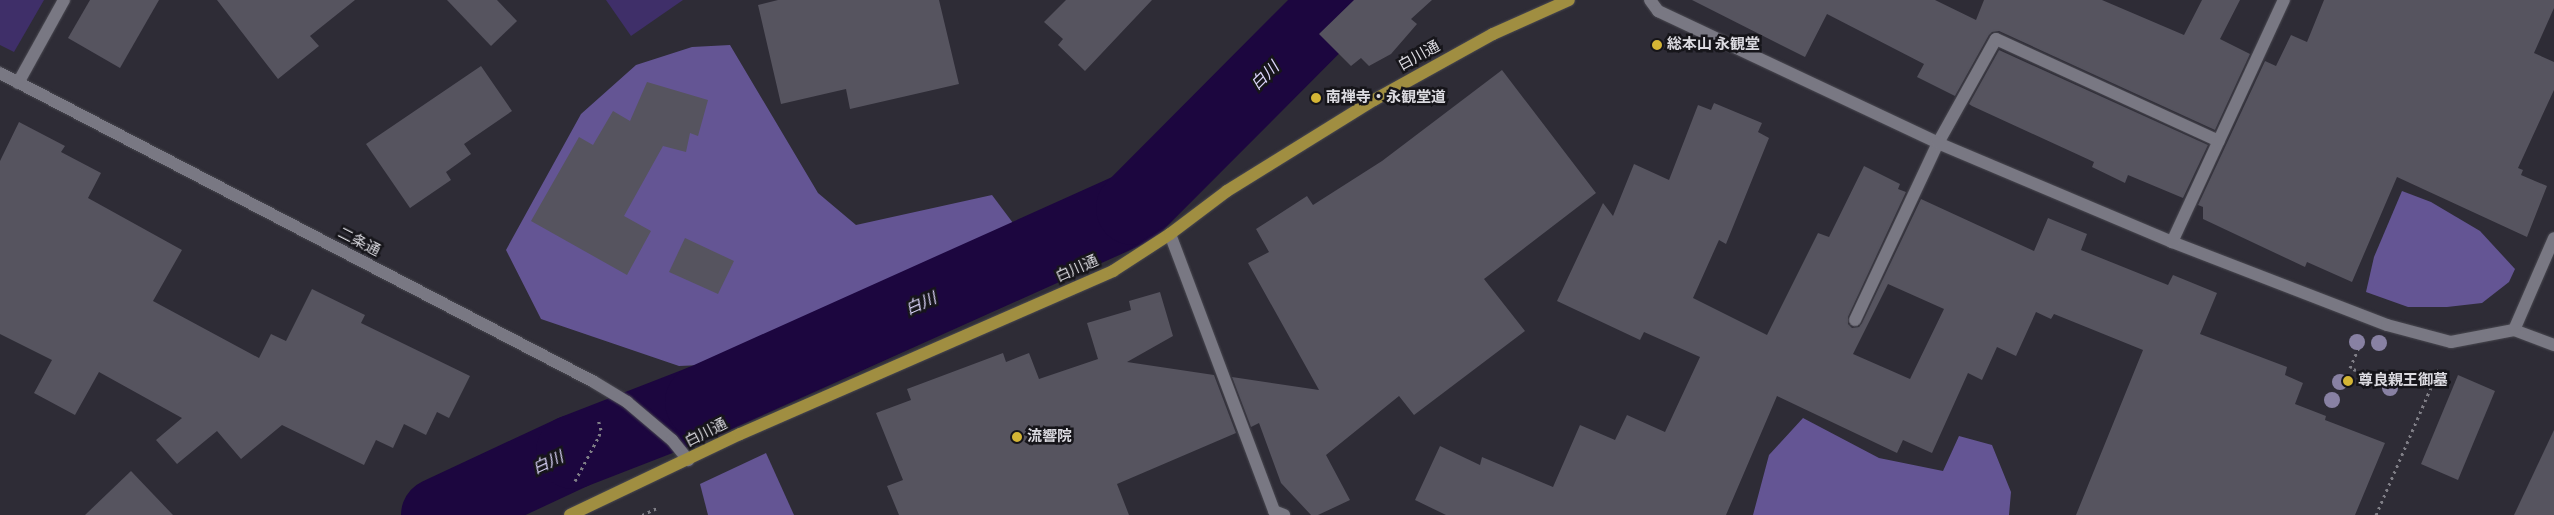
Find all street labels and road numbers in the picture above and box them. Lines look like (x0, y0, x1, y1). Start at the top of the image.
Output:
street label: 白川通 (1395, 37, 1443, 75)
street label: 二条通 (335, 224, 383, 260)
street label: 白川通 (1053, 252, 1101, 286)
street label: 白川通 (682, 415, 730, 451)

